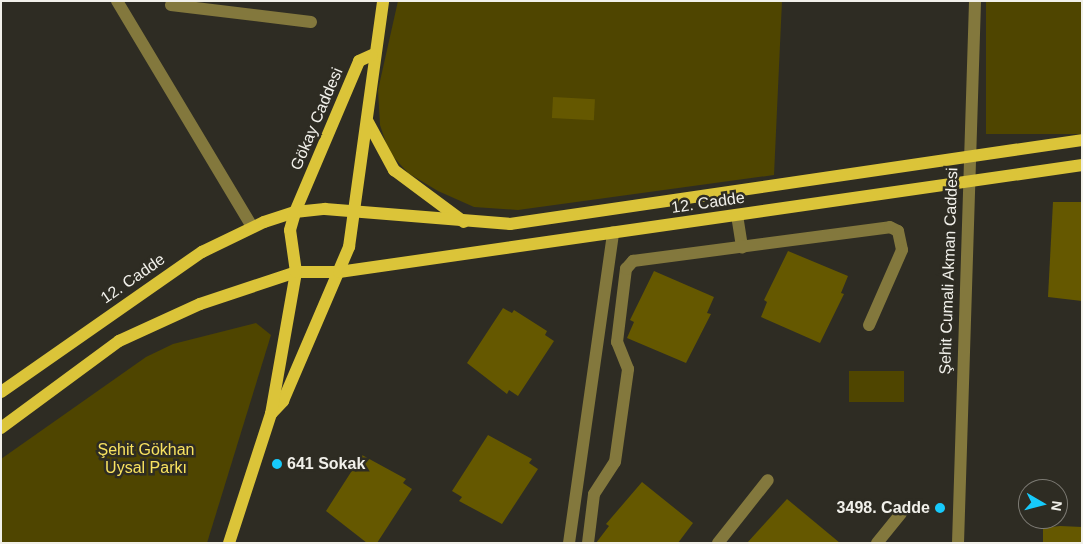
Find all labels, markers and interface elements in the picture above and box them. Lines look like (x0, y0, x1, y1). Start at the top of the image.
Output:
street label: Gökay Caddesi (287, 65, 347, 173)
street label: Şehit Cumali Akman Caddesi (936, 167, 962, 375)
street label: 12. Cadde (670, 188, 746, 218)
street label: 12. Cadde (97, 250, 169, 308)
park label: Şehit Gökhan Uysal Parkı (98, 440, 194, 478)
place label: 641 Sokak (287, 454, 365, 474)
marker: 641 Sokak (271, 458, 283, 470)
north arrow (1018, 479, 1068, 529)
place label: 3498. Cadde (837, 498, 930, 518)
text: N (1048, 500, 1065, 512)
marker: 3498. Cadde (934, 502, 946, 514)

